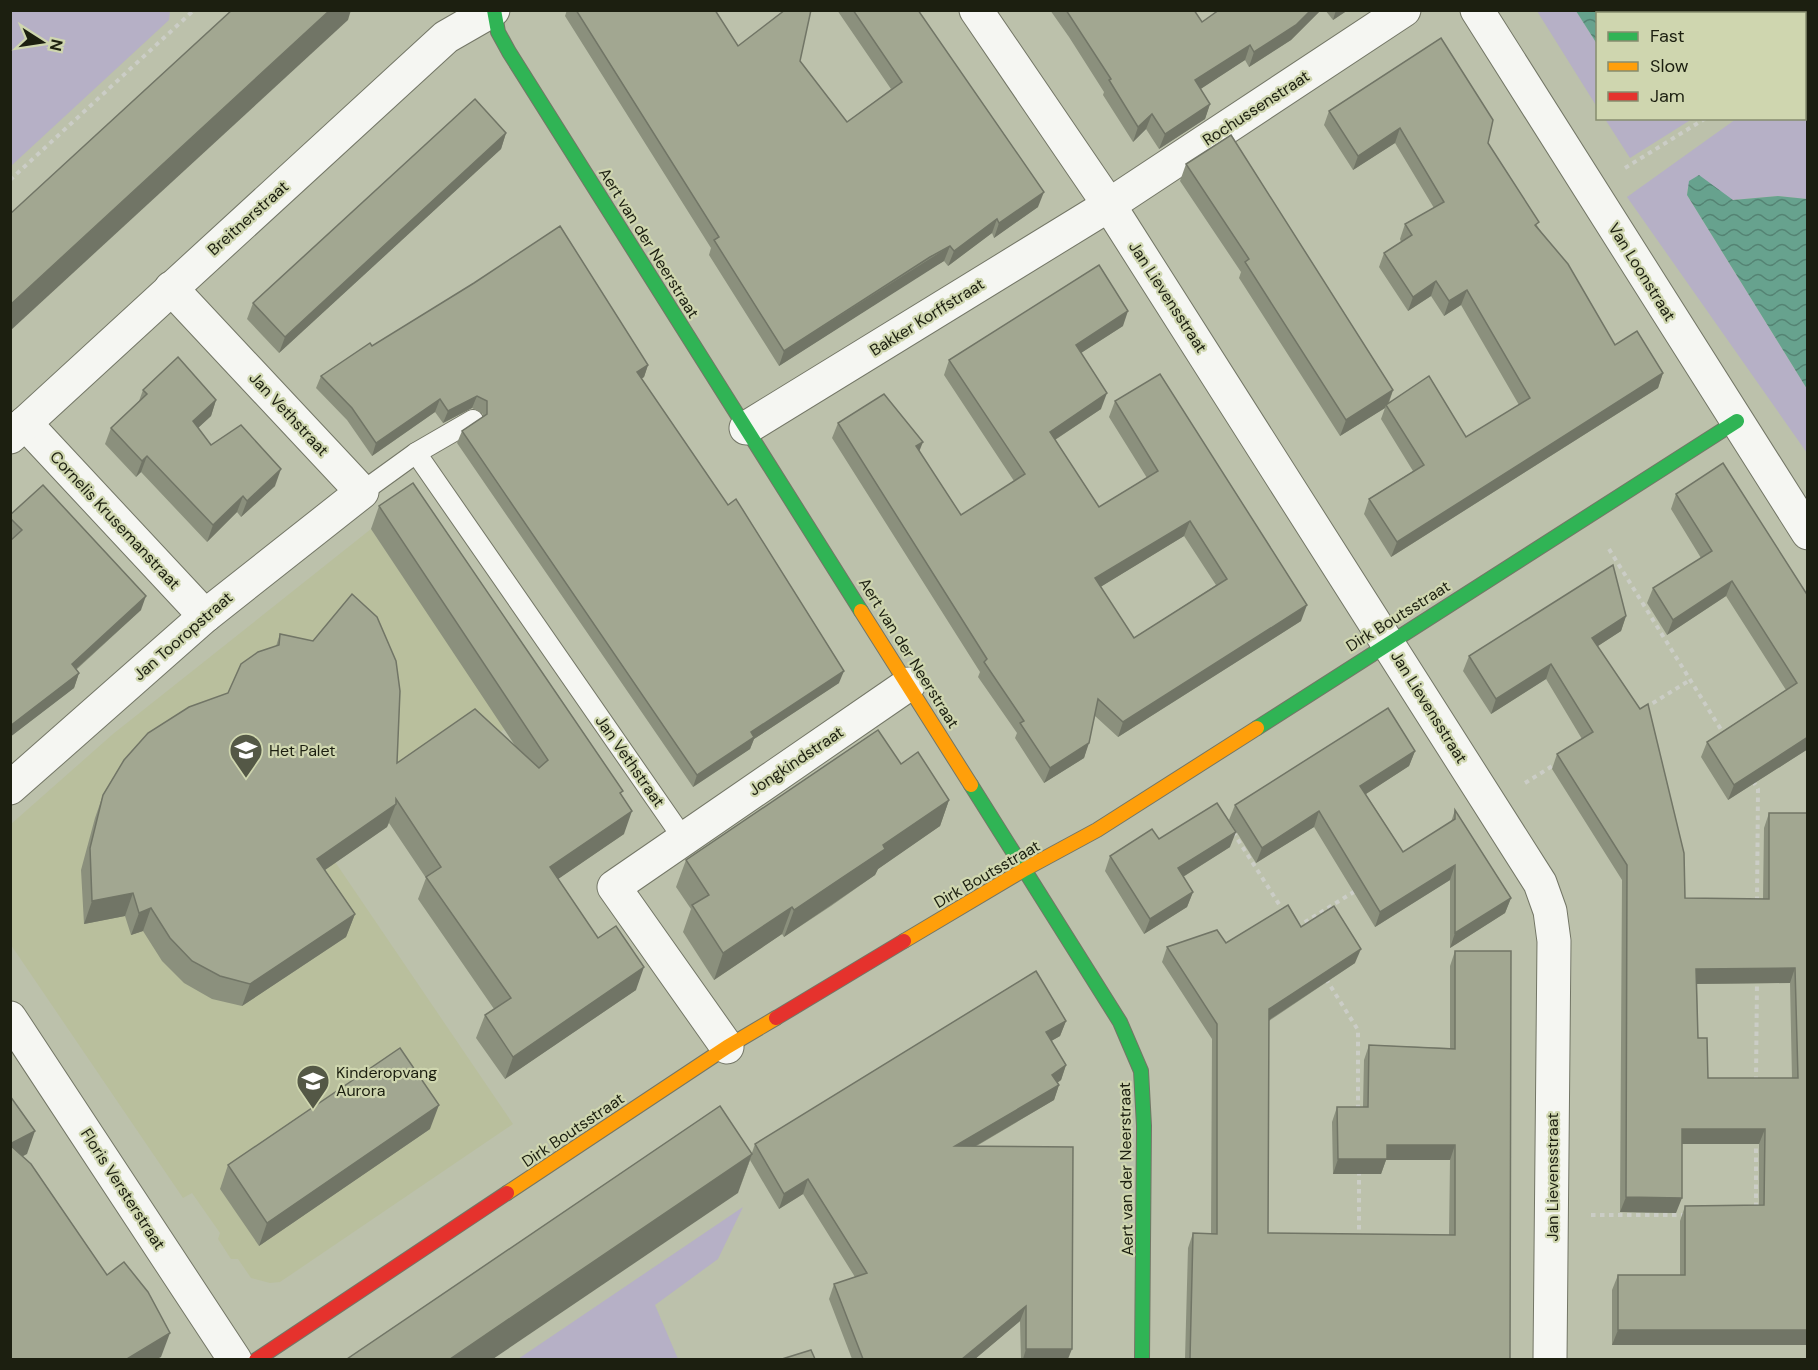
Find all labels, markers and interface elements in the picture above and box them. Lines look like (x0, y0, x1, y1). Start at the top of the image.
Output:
north arrow (12, 12, 72, 72)
legend (1596, 12, 1806, 120)
text: Fast (1650, 24, 1685, 48)
text: N (45, 37, 68, 53)
text: Slow (1650, 54, 1689, 78)
street label: Rochussenstraat (1198, 66, 1314, 150)
text: Jam (1650, 84, 1685, 108)
street label: Aert van der Neerstraat (594, 164, 704, 322)
street label: Breitnerstraat (203, 176, 293, 260)
street label: Van Loonstraat (1604, 219, 1680, 325)
street label: Jan Lievensstraat (1124, 237, 1212, 357)
street label: Bakker Korffstraat (866, 273, 988, 361)
street label: Jan Vethstraat (245, 368, 333, 460)
street label: Cornelis Krusemanstraat (45, 446, 185, 594)
street label: Aert van der Neerstraat (854, 574, 964, 732)
street label: Dirk Boutsstraat (1342, 576, 1454, 656)
street label: Jan Tooropstraat (129, 587, 237, 685)
street label: Jan Lievensstraat (1386, 647, 1472, 767)
street label: Jan Vethstraat (591, 711, 669, 811)
street label: Jongkindstraat (744, 722, 848, 800)
school or university icon: Het Palet (228, 732, 264, 779)
place label: Het Palet (269, 740, 336, 761)
street label: Dirk Boutsstraat (930, 835, 1044, 913)
place label: Kinderopvang Aurora (336, 1062, 437, 1101)
school or university icon: Kinderopvang Aurora (295, 1063, 331, 1110)
street label: Aert van der Neerstraat (1114, 1082, 1138, 1256)
street label: Dirk Boutsstraat (518, 1088, 628, 1172)
street label: Jan Lievensstraat (1542, 1113, 1563, 1241)
street label: Floris Versterstraat (76, 1124, 170, 1254)

